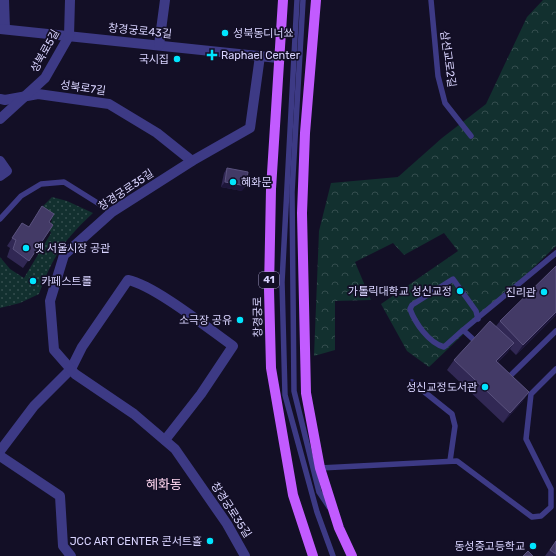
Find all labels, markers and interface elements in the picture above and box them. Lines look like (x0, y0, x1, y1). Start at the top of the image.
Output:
street label: 창경궁로43길 (107, 21, 173, 41)
street label: 성북로5길 (28, 27, 62, 75)
place label: 성북동디너쑈 (233, 27, 294, 40)
marker: 성북동디너쑈 (220, 28, 230, 38)
street label: 삼선교로2길 (438, 30, 458, 88)
marker: Raphael Center (206, 49, 218, 61)
place label: Raphael Center (221, 49, 301, 62)
place label: 국시집 (139, 53, 169, 66)
marker: 국시집 (172, 54, 182, 64)
street label: 성북로7길 (59, 78, 107, 98)
street label: 창경궁로35길 (96, 167, 156, 213)
place label: 혜화문 (241, 176, 271, 189)
marker: 혜화문 (228, 177, 238, 187)
place label: 옛 서울시장 공관 (34, 242, 110, 255)
marker: 옛 서울시장 공관 (21, 243, 31, 253)
road number: 41 (259, 272, 279, 288)
place label: 카페스트롤 (41, 275, 92, 288)
marker: 카페스트롤 (28, 276, 38, 286)
place label: 가톨릭대학교 성신교정 (348, 285, 452, 298)
marker: 가톨릭대학교 성신교정 (455, 286, 465, 296)
place label: 진리관 (506, 286, 536, 299)
marker: 진리관 (539, 287, 549, 297)
street label: 창경궁로 (251, 297, 265, 337)
place label: 소극장 공유 (179, 314, 232, 327)
marker: 소극장 공유 (235, 315, 245, 325)
place label: 성신교정도서관 (406, 381, 477, 394)
marker: 성신교정도서관 (480, 382, 490, 392)
district label: 혜화동 (146, 477, 182, 492)
street label: 창경궁로35길 (208, 480, 254, 540)
place label: JCC ART CENTER 콘서트홀 (70, 535, 202, 548)
marker: JCC ART CENTER 콘서트홀 (205, 536, 215, 546)
place label: 동성중고등학교 (454, 540, 525, 553)
marker: 동성중고등학교 (528, 541, 538, 551)

